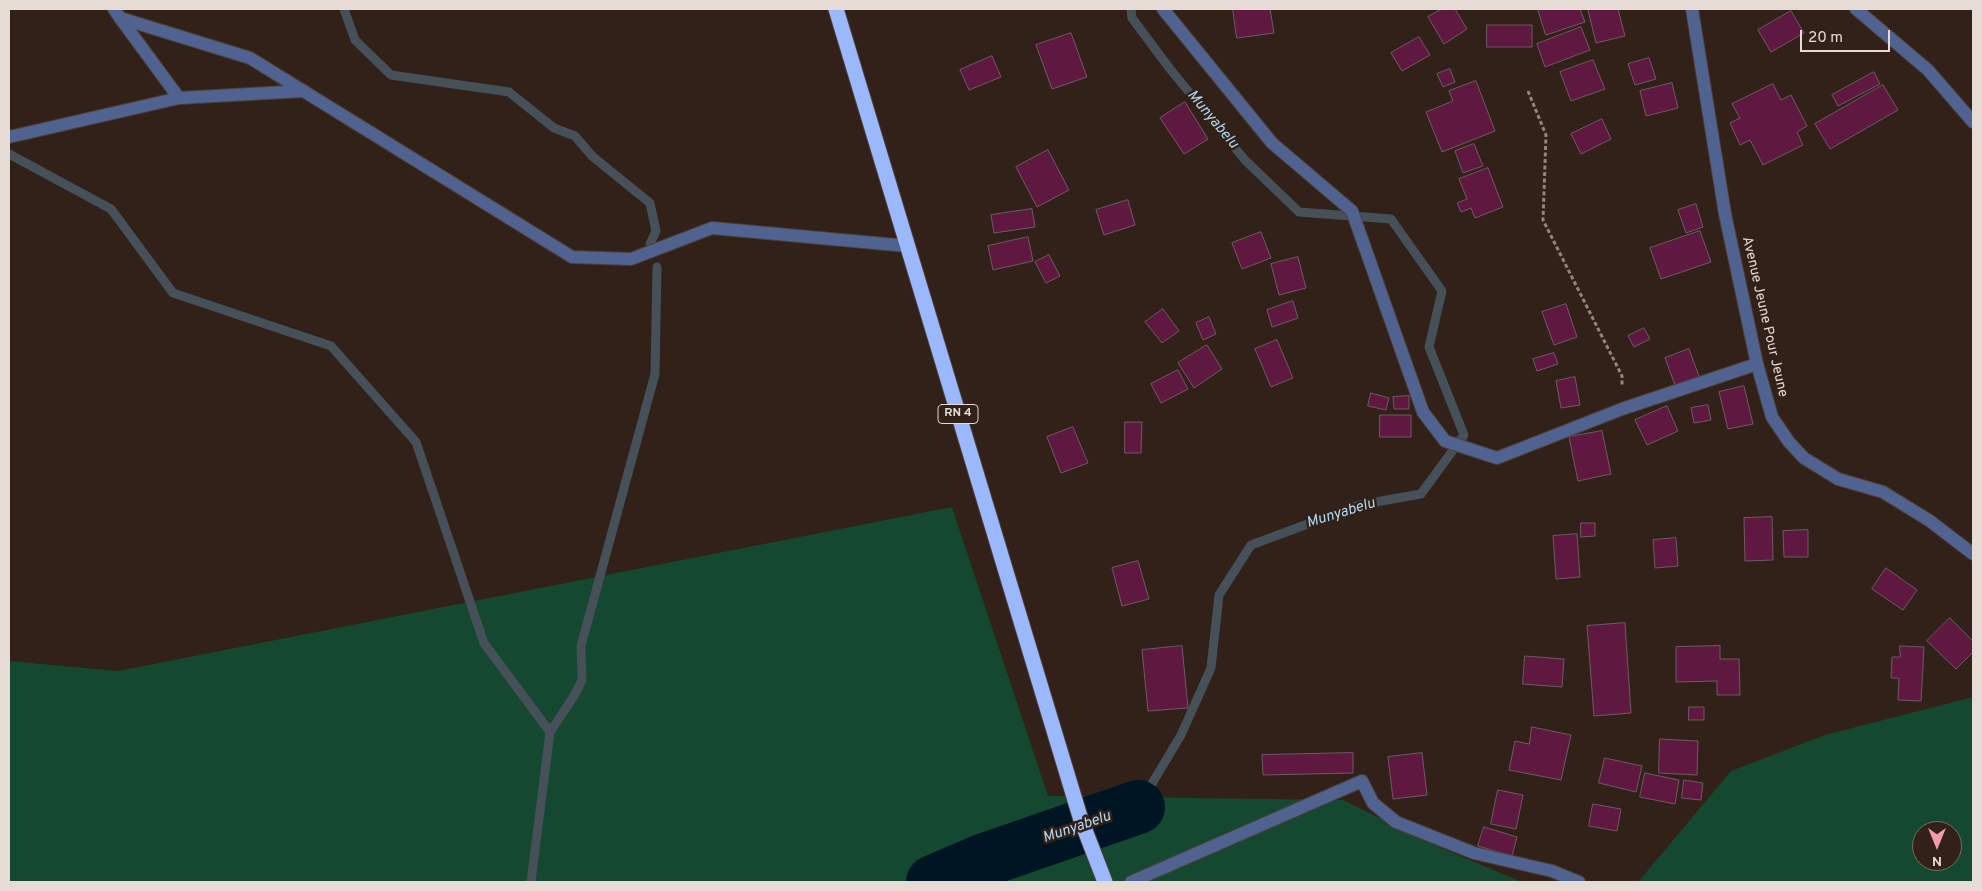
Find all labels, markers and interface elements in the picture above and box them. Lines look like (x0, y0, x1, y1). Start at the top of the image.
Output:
scale bar (1802, 20, 1892, 52)
text: 20 m (1808, 29, 1843, 48)
water label: Munyabelu (1182, 87, 1242, 153)
street label: Avenue Jeune Pour Jeune (1737, 235, 1791, 399)
road number: RN 4 (938, 404, 978, 424)
water label: Munyabelu (1305, 495, 1377, 533)
water label: Munyabelu (1041, 808, 1113, 848)
north arrow (1912, 821, 1962, 871)
text: N (1932, 852, 1942, 869)

